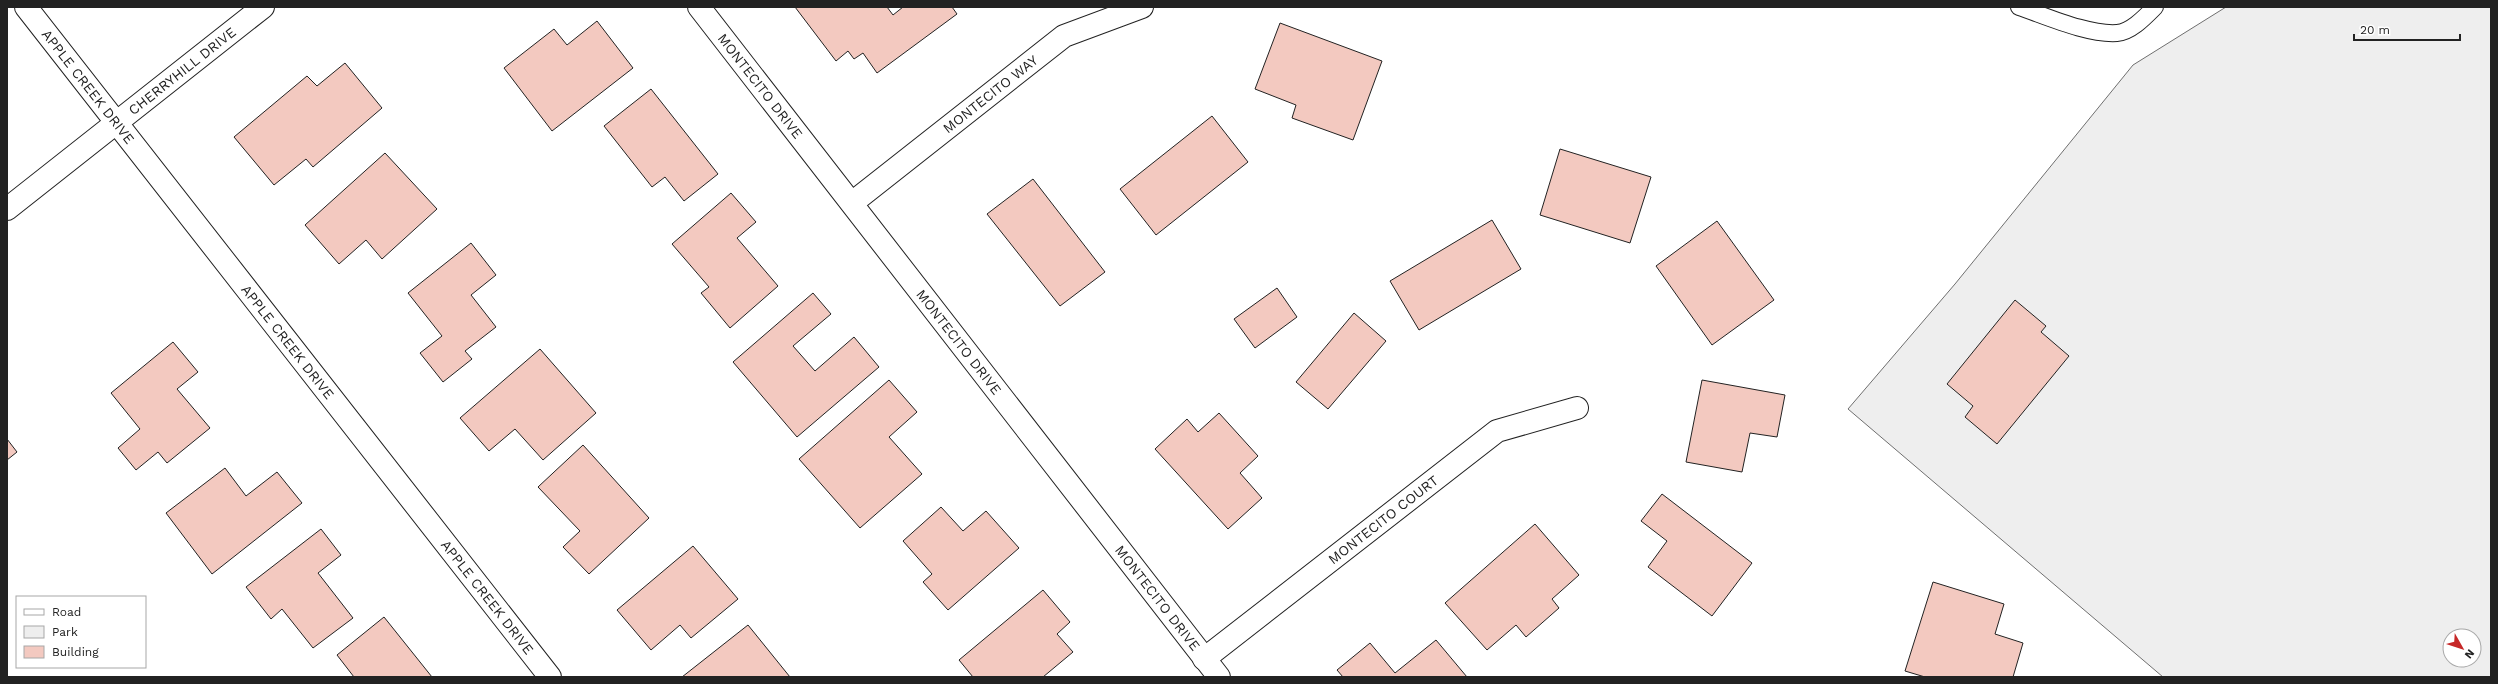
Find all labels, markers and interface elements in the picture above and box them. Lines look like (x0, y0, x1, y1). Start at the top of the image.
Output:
scale bar (2354, 16, 2460, 42)
text: 20 m (2360, 23, 2390, 37)
street label: CHERRYHILL DRIVE (125, 24, 239, 118)
street label: APPLE CREEK DRIVE (39, 26, 138, 147)
street label: MONTECITO DRIVE (715, 30, 806, 142)
street label: MONTECITO WAY (940, 52, 1041, 136)
street label: APPLE CREEK DRIVE (238, 281, 337, 402)
street label: MONTECITO DRIVE (913, 286, 1005, 398)
street label: MONTECITO COURT (1325, 472, 1442, 567)
street label: APPLE CREEK DRIVE (438, 537, 537, 657)
street label: MONTECITO DRIVE (1112, 542, 1203, 654)
legend (16, 596, 146, 668)
text: Road (52, 605, 81, 619)
text: Park (52, 625, 78, 639)
north arrow (2442, 628, 2482, 668)
text: Building (52, 645, 99, 659)
text: N (2462, 647, 2477, 661)

